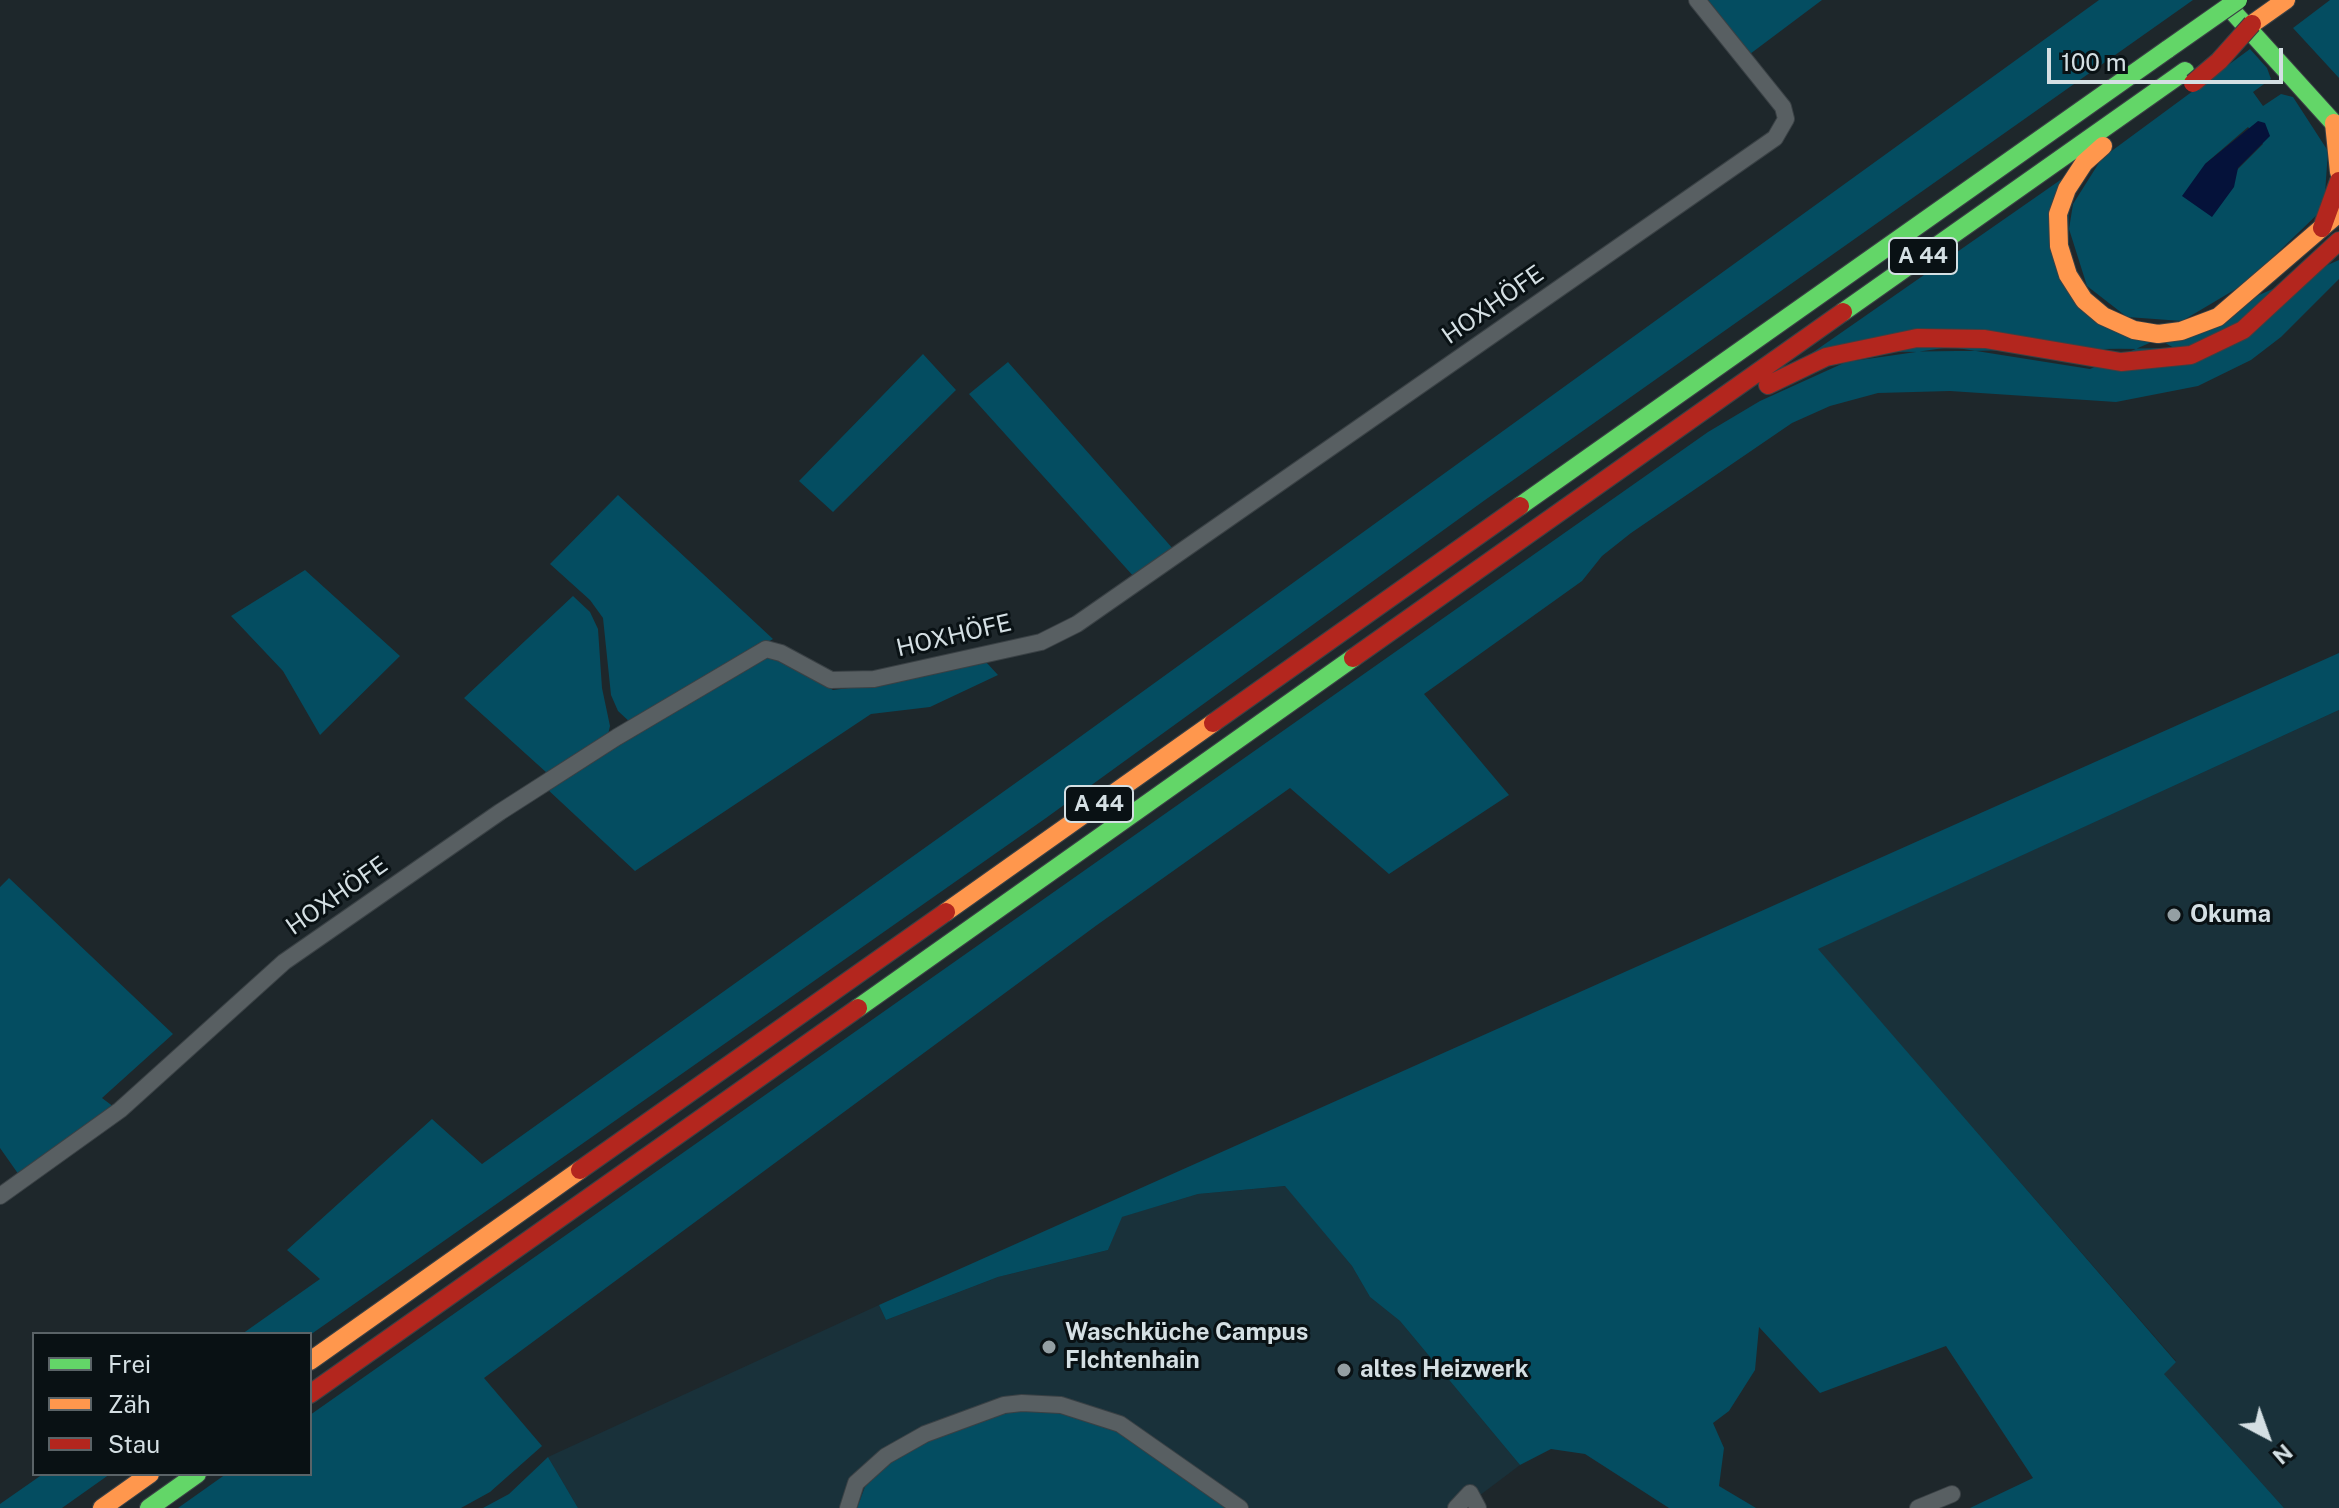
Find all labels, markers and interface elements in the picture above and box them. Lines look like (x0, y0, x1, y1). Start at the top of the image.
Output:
scale bar (2051, 32, 2287, 82)
text: 100 m (2061, 48, 2127, 76)
road number: A 44 (1889, 238, 1957, 274)
street label: HOXHÖFE (1437, 260, 1549, 350)
street label: HOXHÖFE (894, 609, 1014, 663)
road number: A 44 (1065, 786, 1133, 822)
street label: HOXHÖFE (281, 851, 393, 941)
place label: Okuma (2190, 901, 2271, 929)
marker: Okuma (2165, 906, 2183, 924)
place label: Waschküche Campus FIchtenhain (1065, 1319, 1308, 1375)
legend (32, 1332, 312, 1476)
marker: Waschküche Campus FIchtenhain (1040, 1338, 1058, 1356)
text: Frei (108, 1350, 151, 1378)
place label: altes Heizwerk (1360, 1356, 1529, 1384)
marker: altes Heizwerk (1335, 1361, 1353, 1379)
text: Zäh (108, 1390, 151, 1418)
north arrow (2227, 1396, 2307, 1476)
text: Stau (108, 1430, 160, 1458)
text: N (2268, 1439, 2298, 1470)

